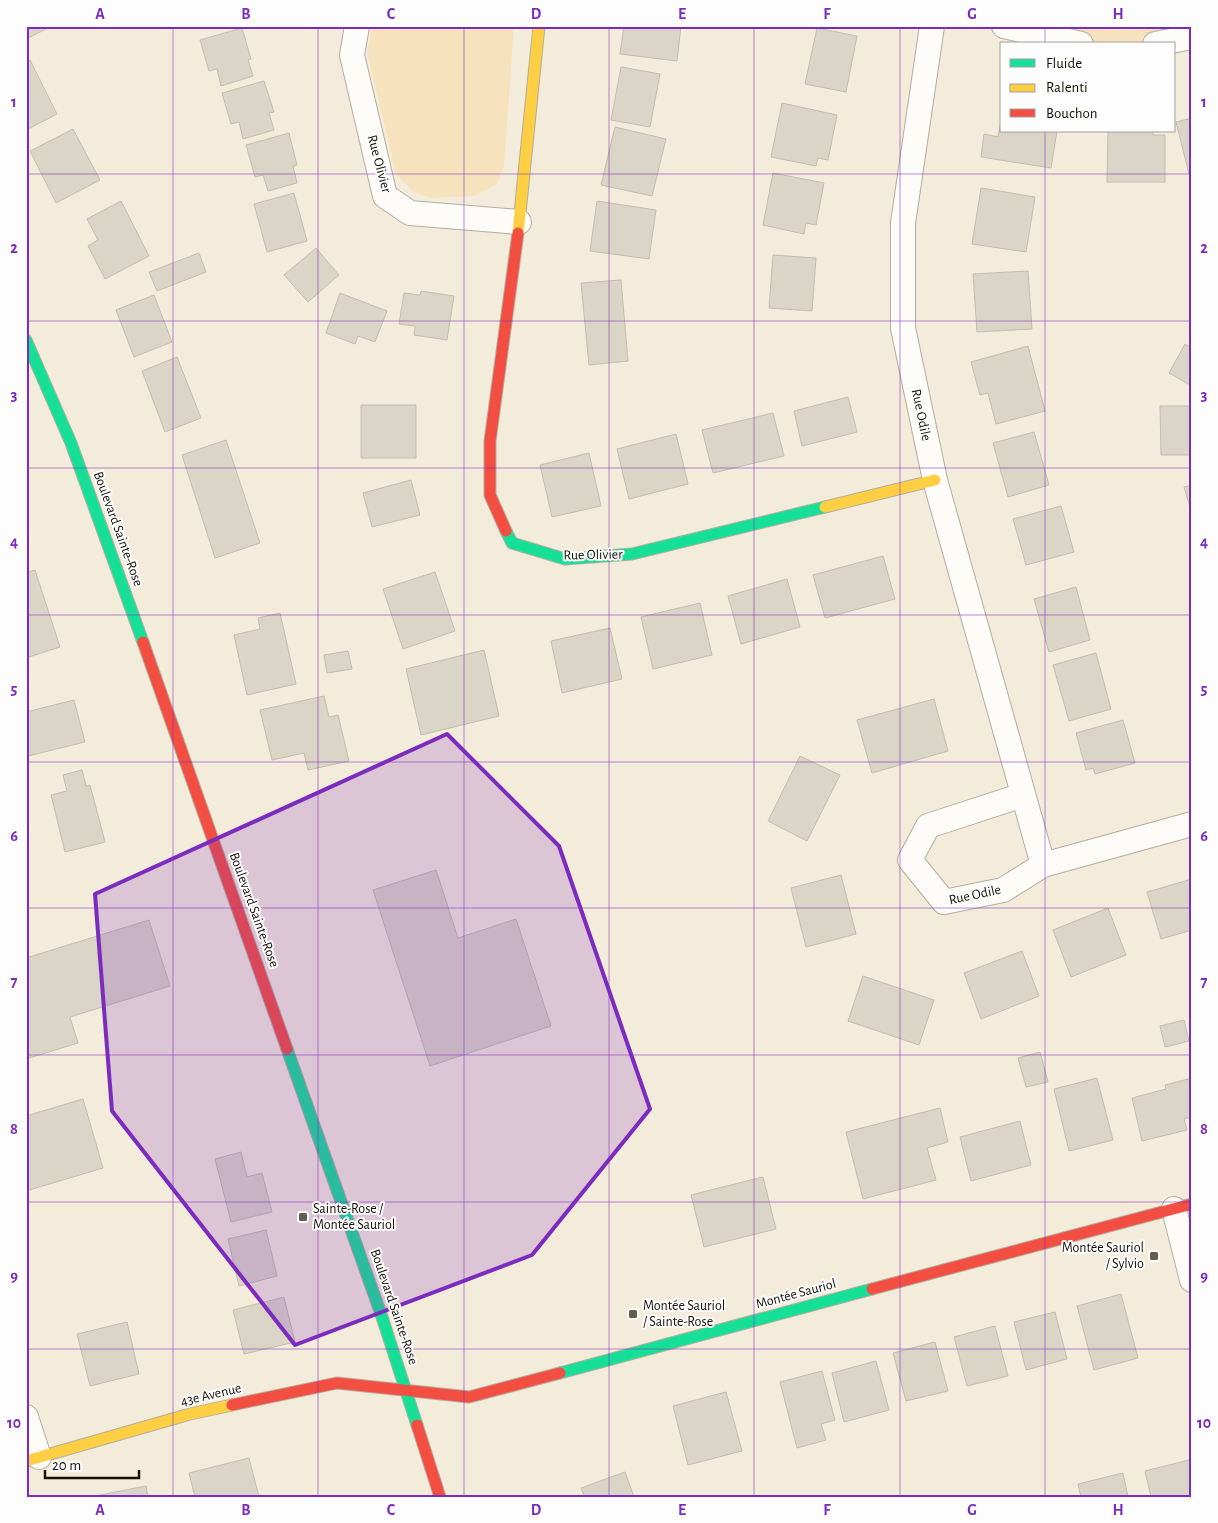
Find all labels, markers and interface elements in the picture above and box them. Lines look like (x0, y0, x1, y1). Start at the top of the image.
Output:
text: A (95, 6, 105, 22)
text: B (241, 6, 251, 22)
text: C (387, 6, 396, 22)
text: D (531, 6, 542, 22)
text: E (678, 6, 686, 22)
text: F (823, 6, 831, 22)
text: G (967, 6, 977, 22)
text: H (1112, 6, 1124, 22)
legend (1000, 42, 1176, 132)
text: Fluide (1046, 56, 1082, 71)
text: Ralenti (1046, 80, 1088, 95)
text: 1 (11, 94, 17, 110)
text: 1 (1201, 94, 1207, 110)
text: Bouchon (1046, 106, 1097, 121)
street label: Rue Olivier (365, 134, 394, 195)
text: 2 (10, 240, 18, 256)
text: 2 (1200, 240, 1208, 256)
text: 3 (11, 387, 18, 403)
text: 3 (1201, 387, 1208, 403)
street label: Rue Odile (909, 388, 933, 442)
street label: Boulevard Sainte-Rose (91, 470, 145, 588)
text: 4 (10, 534, 18, 550)
text: 4 (1200, 534, 1208, 550)
street label: Rue Olivier (563, 547, 623, 563)
text: 5 (11, 681, 18, 697)
text: 5 (1201, 681, 1208, 697)
text: 6 (10, 828, 18, 844)
text: 6 (1200, 828, 1208, 844)
street label: Boulevard Sainte-Rose (227, 851, 281, 969)
street label: Rue Odile (948, 883, 1002, 907)
text: 7 (11, 974, 18, 990)
text: 7 (1201, 974, 1208, 990)
text: 8 (10, 1121, 18, 1137)
text: 8 (1200, 1121, 1208, 1137)
place label: Sainte-Rose / Montée Sauriol (313, 1202, 395, 1232)
marker: Sainte-Rose / Montée Sauriol (297, 1211, 309, 1223)
place label: Montée Sauriol / Sylvio (1062, 1241, 1144, 1271)
street label: Boulevard Sainte-Rose (368, 1247, 420, 1367)
marker: Montée Sauriol / Sylvio (1148, 1250, 1160, 1262)
text: 9 (10, 1268, 18, 1284)
text: 9 (1200, 1268, 1208, 1284)
street label: Montée Sauriol (754, 1277, 838, 1311)
place label: Montée Sauriol / Sainte-Rose (643, 1299, 725, 1329)
marker: Montée Sauriol / Sainte-Rose (627, 1308, 639, 1320)
street label: 43e Avenue (179, 1381, 243, 1409)
text: 10 (7, 1415, 21, 1431)
text: 10 (1197, 1415, 1211, 1431)
scale bar (45, 1448, 139, 1480)
text: 20 m (52, 1458, 81, 1473)
text: A (95, 1502, 105, 1518)
text: B (241, 1502, 251, 1518)
text: C (387, 1502, 396, 1518)
text: D (531, 1502, 542, 1518)
text: E (678, 1502, 686, 1518)
text: F (823, 1502, 831, 1518)
text: G (967, 1502, 977, 1518)
text: H (1112, 1502, 1124, 1518)

